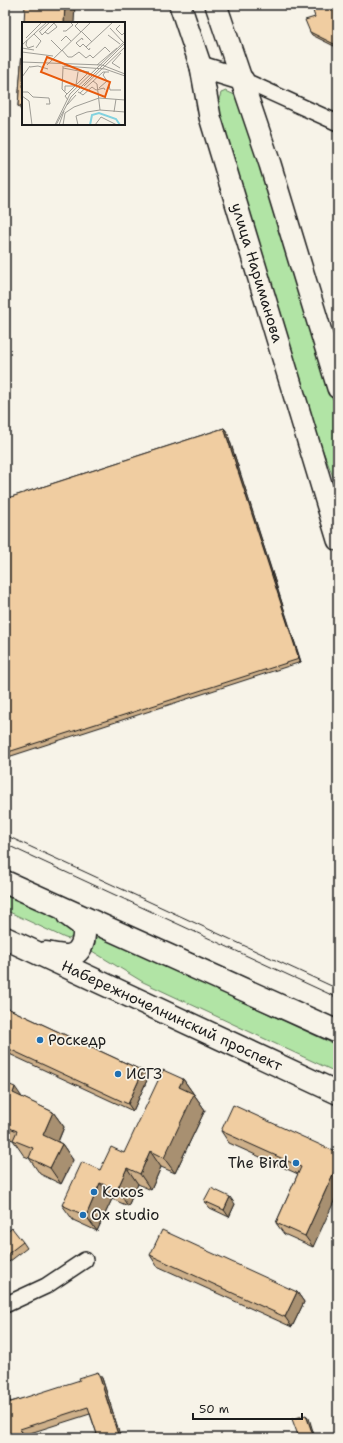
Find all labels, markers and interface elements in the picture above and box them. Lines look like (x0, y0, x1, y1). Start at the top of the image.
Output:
inset map (22, 22, 125, 125)
street label: улица Нариманова (227, 200, 288, 346)
street label: Набережночелнинский проспект (58, 956, 286, 1076)
place label: Роскедр (48, 1030, 106, 1050)
marker: Роскедр (35, 1035, 45, 1045)
place label: ИСГЗ (126, 1064, 162, 1084)
marker: ИСГЗ (113, 1069, 123, 1079)
place label: The Bird (228, 1153, 288, 1173)
marker: The Bird (291, 1158, 301, 1168)
place label: Кокоs (102, 1182, 144, 1202)
marker: Кокоs (89, 1187, 99, 1197)
place label: Ox studio (91, 1205, 159, 1225)
marker: Ox studio (78, 1210, 88, 1220)
scale bar (193, 1395, 302, 1421)
text: 50 m (199, 1401, 229, 1417)

